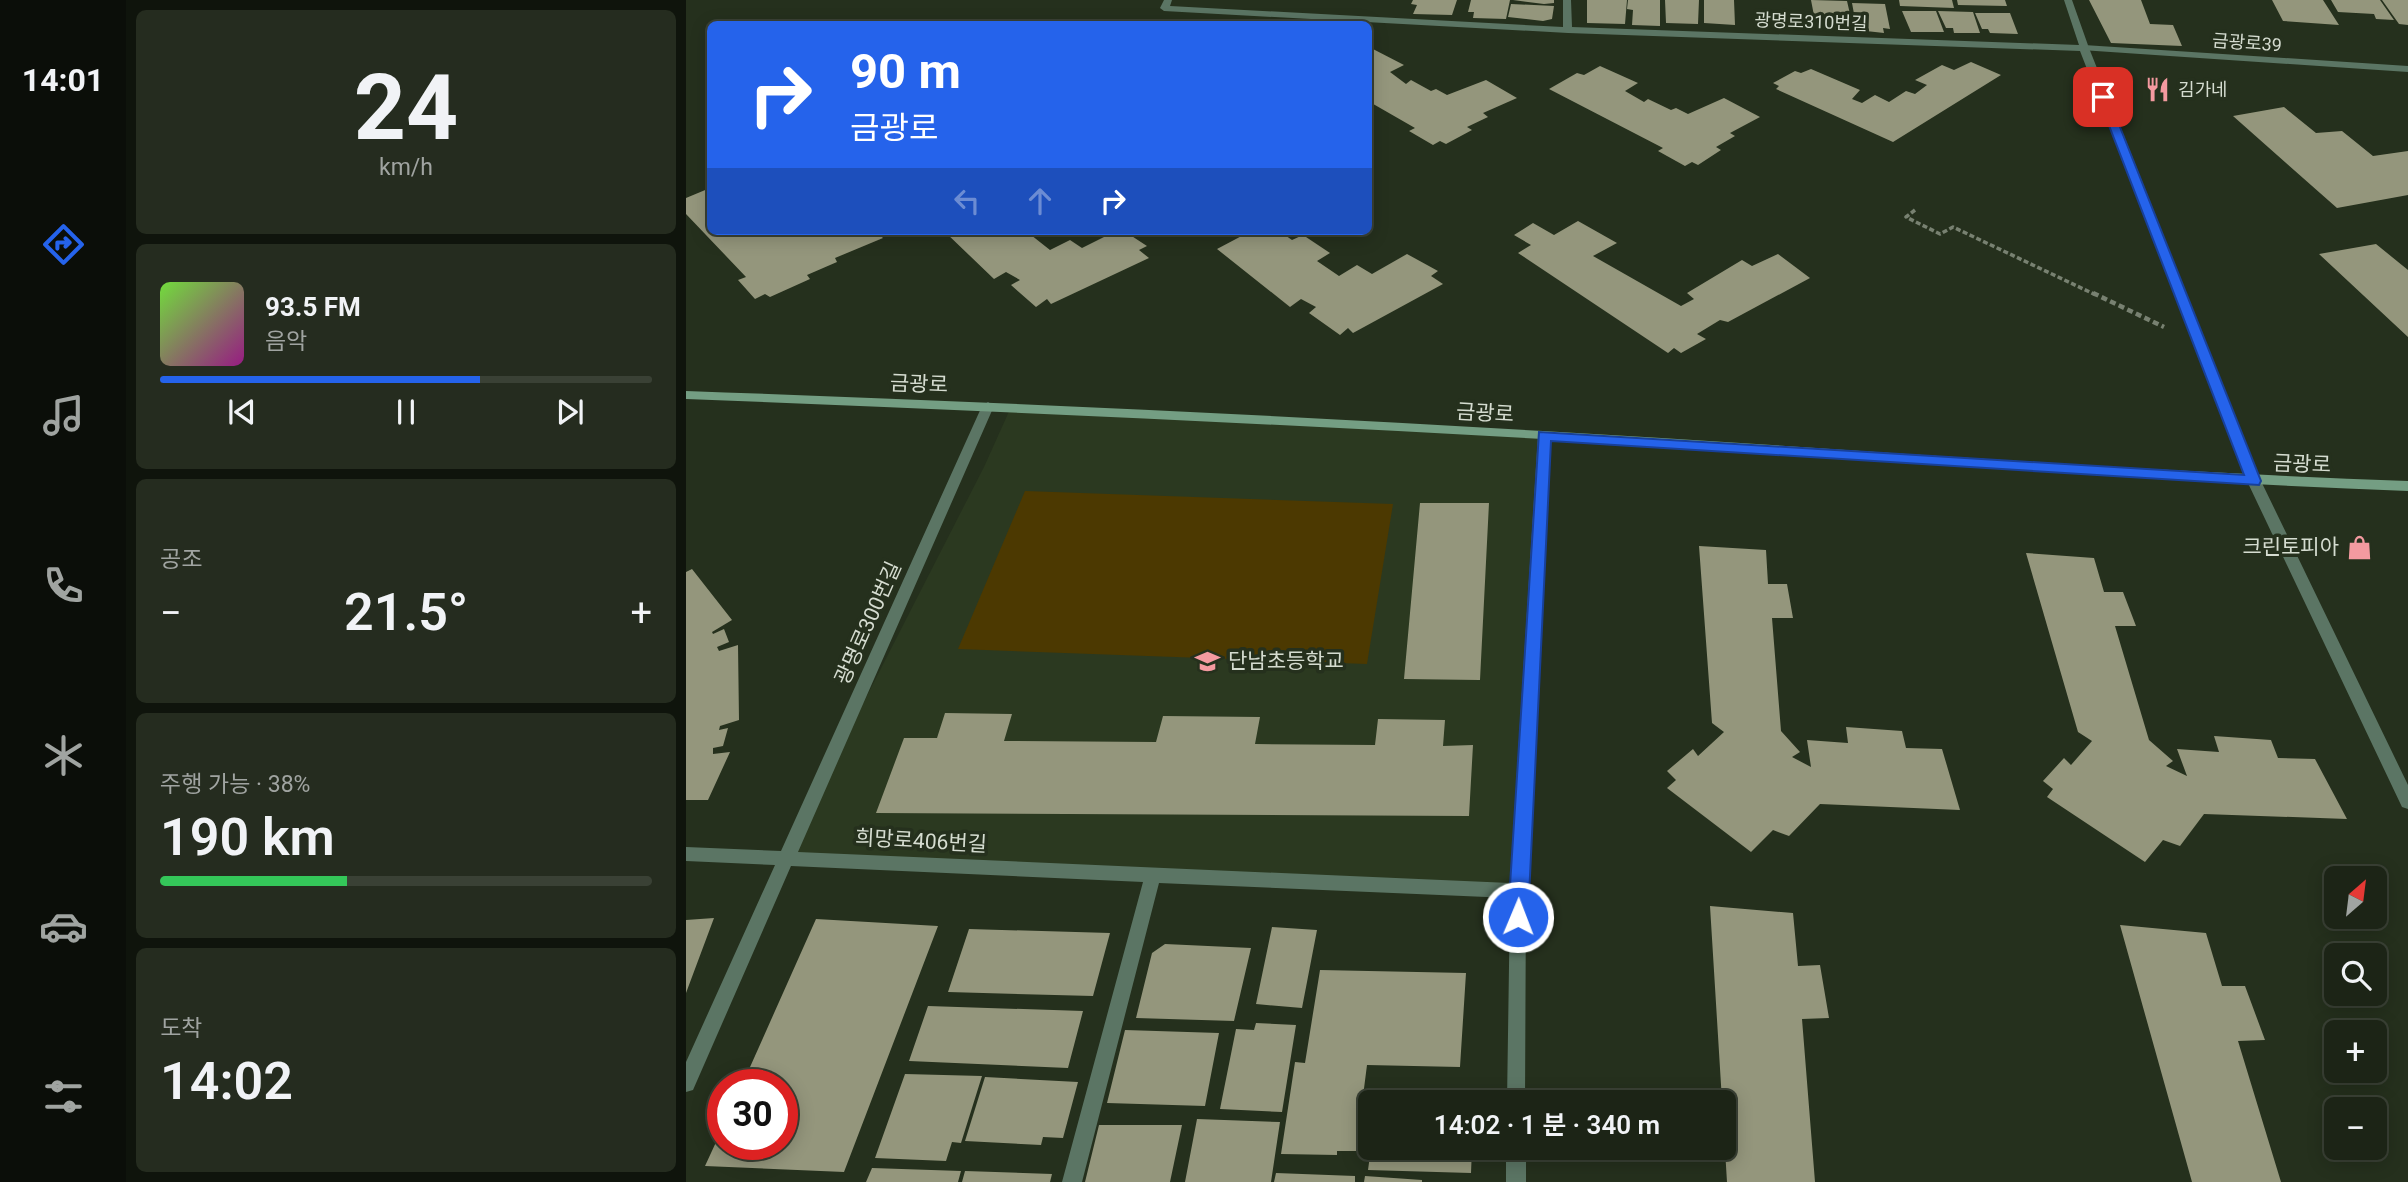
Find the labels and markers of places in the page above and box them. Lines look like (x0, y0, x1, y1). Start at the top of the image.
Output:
pin (2073, 67, 2133, 127)
restaurant icon: 김가네 (2144, 76, 2172, 104)
place label: 김가네 (2178, 79, 2228, 100)
shop icon: 크린토피아 (2345, 533, 2373, 561)
place label: 크린토피아 (2242, 535, 2339, 559)
school or university icon: 단남초등학교 (1194, 647, 1222, 675)
place label: 단남초등학교 (1228, 649, 1344, 673)

